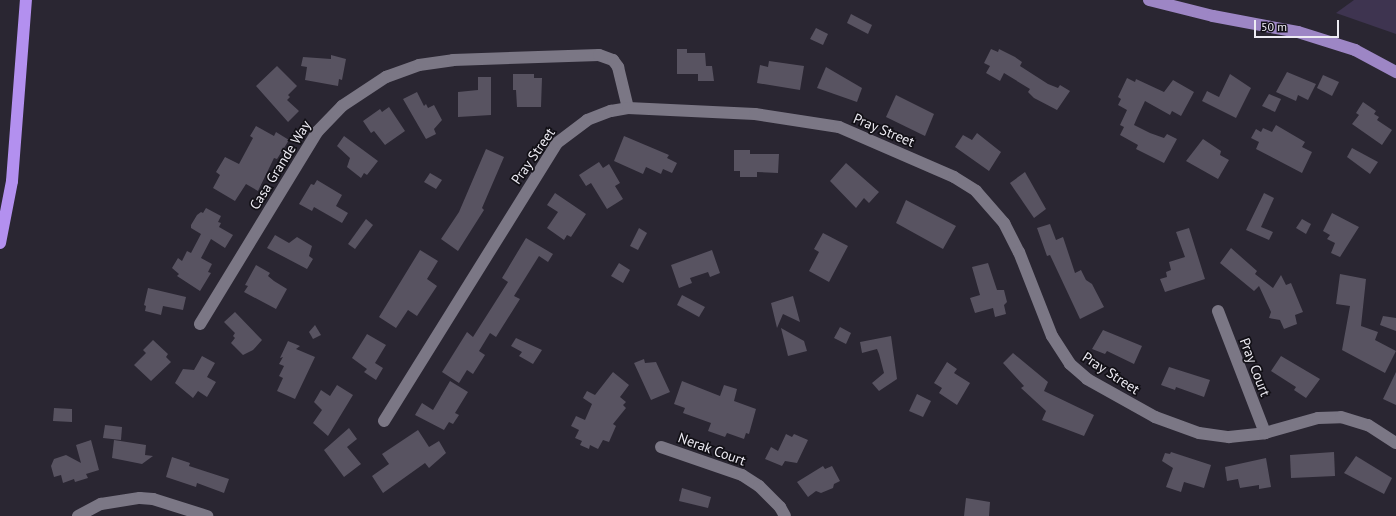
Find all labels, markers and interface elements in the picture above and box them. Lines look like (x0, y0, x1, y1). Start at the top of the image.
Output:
scale bar (1256, 12, 1341, 38)
text: 50 m (1261, 19, 1287, 34)
street label: Pray Street (851, 110, 917, 150)
street label: Casa Grande Way (246, 117, 314, 213)
street label: Pray Street (507, 125, 559, 187)
street label: Pray Court (1236, 335, 1274, 399)
street label: Pray Street (1079, 348, 1143, 398)
street label: Nerak Court (676, 429, 748, 469)

